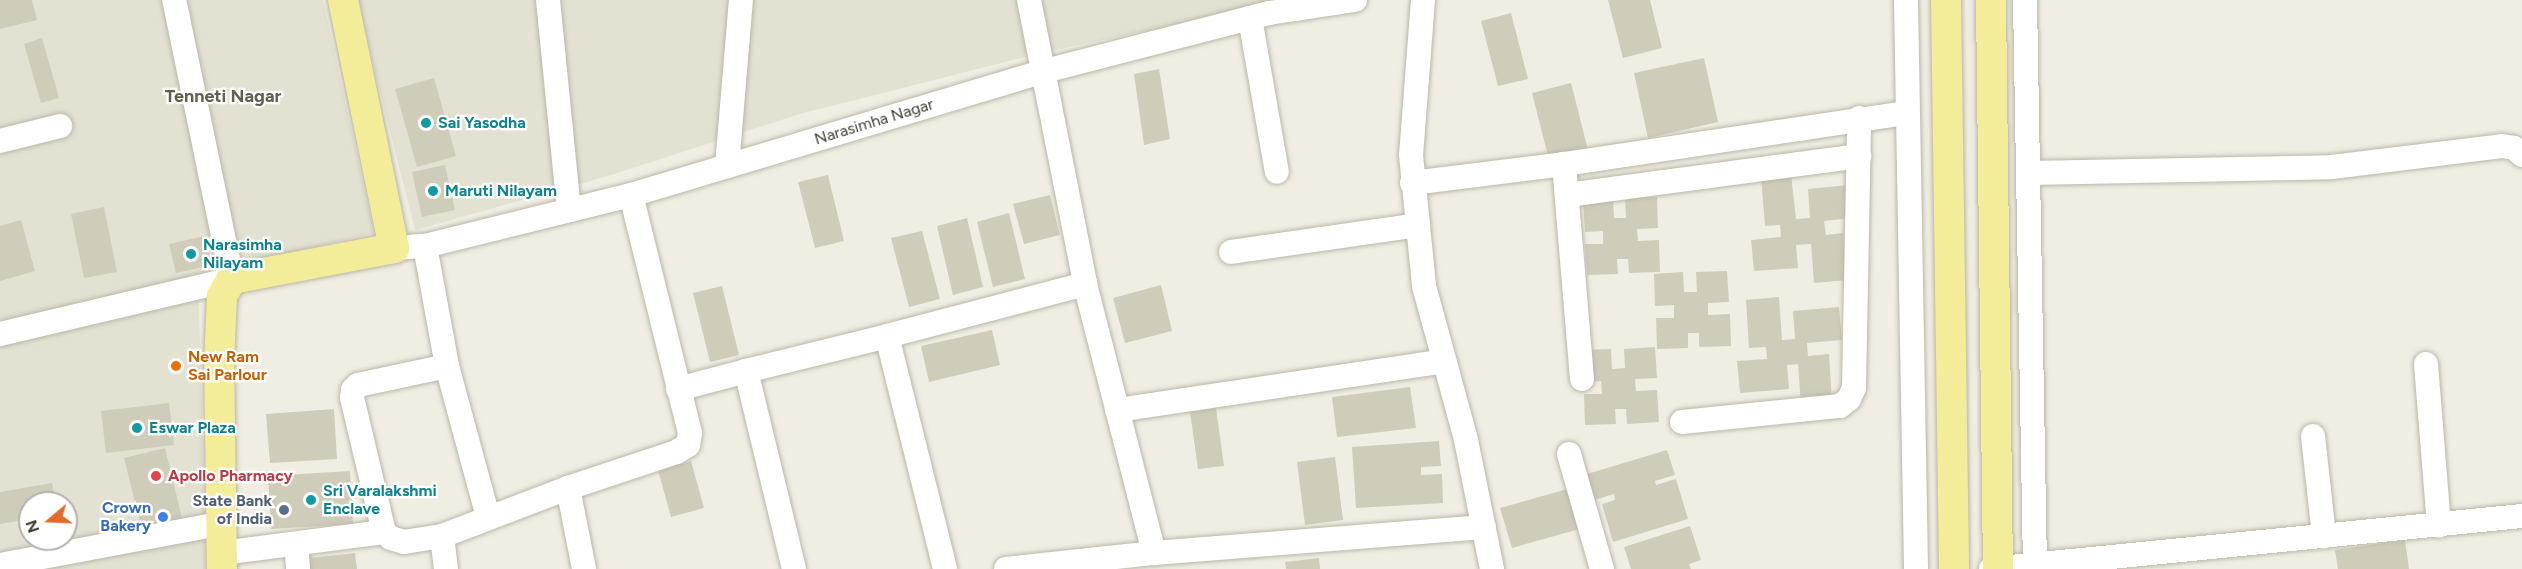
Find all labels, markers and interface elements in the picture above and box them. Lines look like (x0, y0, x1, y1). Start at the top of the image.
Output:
district label: Tenneti Nagar (165, 85, 281, 107)
street label: Narasimha Nagar (812, 95, 936, 149)
place label: Sai Yasodha (438, 113, 526, 133)
marker: Sai Yasodha (419, 116, 433, 130)
place label: Maruti Nilayam (445, 181, 557, 201)
marker: Maruti Nilayam (426, 184, 440, 198)
place label: Narasimha Nilayam (203, 235, 282, 273)
marker: Narasimha Nilayam (184, 247, 198, 261)
place label: New Ram Sai Parlour (188, 347, 267, 385)
marker: New Ram Sai Parlour (169, 359, 183, 373)
place label: Eswar Plaza (149, 418, 236, 438)
marker: Eswar Plaza (130, 421, 144, 435)
place label: Apollo Pharmacy (168, 466, 293, 486)
marker: Apollo Pharmacy (149, 469, 163, 483)
place label: Sri Varalakshmi Enclave (323, 481, 437, 519)
north arrow (18, 491, 78, 551)
place label: State Bank of India (192, 491, 272, 529)
marker: Sri Varalakshmi Enclave (304, 493, 318, 507)
place label: Crown Bakery (100, 498, 151, 536)
marker: State Bank of India (277, 503, 291, 517)
marker: Crown Bakery (156, 510, 170, 524)
text: N (21, 517, 43, 535)

